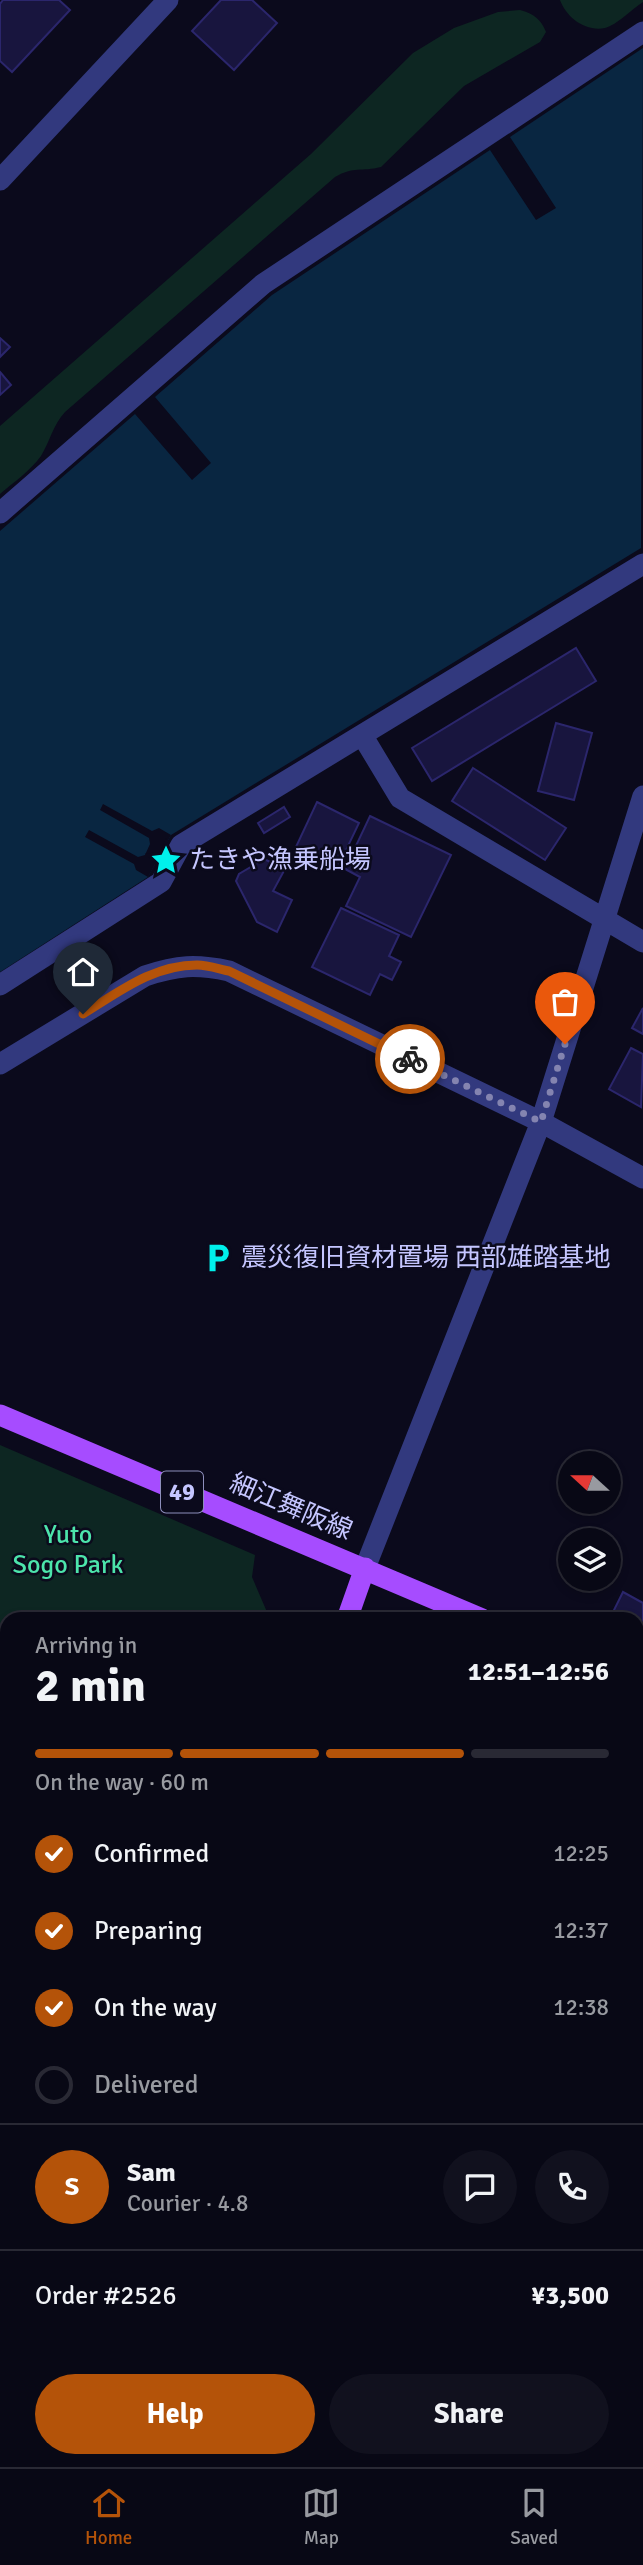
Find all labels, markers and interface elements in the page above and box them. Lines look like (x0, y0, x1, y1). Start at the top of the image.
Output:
place icon: たきや漁乗船場 (149, 843, 183, 877)
place label: たきや漁乗船場 (189, 844, 371, 876)
pin (53, 942, 113, 1014)
icon: home (64, 953, 102, 991)
pin (535, 972, 595, 1044)
icon: bag (546, 983, 584, 1021)
courier (375, 1024, 445, 1094)
icon: bike (391, 1040, 429, 1078)
parking icon: 震災復旧資材置場 西部雄踏基地 (201, 1241, 235, 1275)
place label: 震災復旧資材置場 西部雄踏基地 (241, 1242, 611, 1274)
north arrow (558, 1451, 621, 1514)
map controls (558, 1451, 621, 1591)
street label: 細江舞阪線 (225, 1467, 357, 1547)
road number: 49 (161, 1472, 203, 1512)
park label: Yuto Sogo Park (13, 1519, 123, 1581)
button: layers (558, 1528, 621, 1591)
text: Arriving in (35, 1631, 137, 1660)
text: 12:51–12:56 (468, 1656, 609, 1688)
text: 2 min (35, 1658, 146, 1714)
text: On the way · 60 m (35, 1768, 209, 1797)
icon: check (35, 1835, 73, 1873)
text: Confirmed (94, 1838, 209, 1870)
text: 12:25 (553, 1839, 609, 1868)
icon: check (35, 1912, 73, 1950)
text: Preparing (94, 1915, 202, 1947)
text: 12:37 (553, 1916, 609, 1945)
icon: check (35, 1989, 73, 2027)
text: On the way (94, 1992, 217, 2024)
text: 12:38 (553, 1993, 609, 2022)
text: Delivered (94, 2069, 199, 2101)
button: chat (443, 2150, 517, 2224)
button: phone (535, 2150, 609, 2224)
text: Sam (127, 2157, 176, 2189)
text: S (65, 2171, 79, 2203)
text: Courier · 4.8 (127, 2189, 248, 2218)
text: Order #2526 (35, 2280, 176, 2312)
text: ¥3,500 (531, 2280, 609, 2312)
button: Help (35, 2374, 315, 2454)
button: Share (329, 2374, 609, 2454)
tab: Home (85, 2484, 132, 2550)
tab: Map (302, 2484, 340, 2550)
tab: Saved (510, 2484, 558, 2550)

